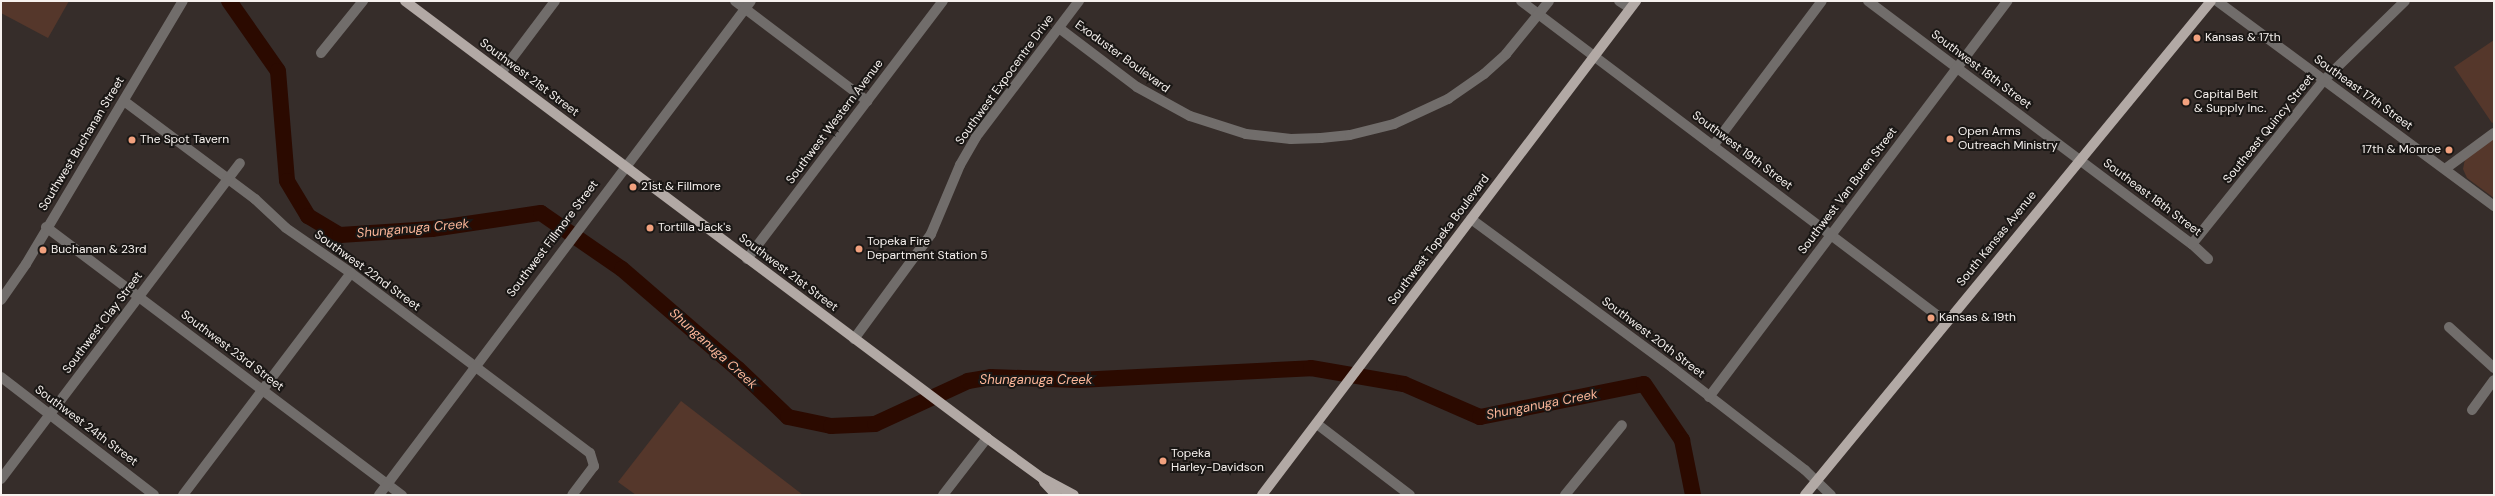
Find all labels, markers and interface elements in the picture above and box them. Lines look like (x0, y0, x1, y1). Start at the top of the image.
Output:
street label: Southwest Expocentre Drive (953, 12, 1057, 148)
street label: Exoduster Boulevard (1072, 18, 1172, 96)
street label: Southwest 18th Street (1928, 28, 2034, 112)
place label: Kansas & 17th (2205, 31, 2281, 45)
marker: Kansas & 17th (2192, 33, 2202, 43)
street label: Southwest 21st Street (477, 36, 581, 120)
street label: Southeast 17th Street (2311, 52, 2415, 134)
street label: Southwest Western Avenue (783, 57, 887, 187)
street label: Southeast Quincy Street (2221, 72, 2317, 186)
street label: Southwest Buchanan Street (36, 74, 128, 214)
place label: Capital Belt & Supply Inc. (2194, 88, 2266, 116)
marker: Capital Belt & Supply Inc. (2181, 97, 2191, 107)
street label: Southwest 19th Street (1689, 109, 1795, 193)
street label: Southwest Van Buren Street (1796, 125, 1900, 257)
place label: Open Arms Outreach Ministry (1958, 125, 2058, 153)
place label: The Spot Tavern (140, 133, 229, 147)
marker: Open Arms Outreach Ministry (1945, 134, 1955, 144)
marker: The Spot Tavern (127, 135, 137, 145)
place label: 17th & Monroe (2362, 143, 2441, 157)
marker: 17th & Monroe (2444, 145, 2454, 155)
street label: Southeast 18th Street (2100, 156, 2204, 240)
street label: Southwest Topeka Boulevard (1385, 172, 1493, 308)
street label: Southwest Fillmore Street (504, 178, 602, 300)
place label: 21st & Fillmore (641, 180, 721, 194)
marker: 21st & Fillmore (628, 182, 638, 192)
street label: South Kansas Avenue (1954, 188, 2040, 290)
water label: Shunganuga Creek (356, 216, 470, 242)
place label: Tortilla Jack's (658, 221, 731, 235)
marker: Tortilla Jack's (645, 223, 655, 233)
street label: Southwest 22nd Street (311, 228, 423, 314)
street label: Southwest 21st Street (736, 231, 840, 315)
place label: Topeka Fire Department Station 5 (867, 235, 988, 263)
place label: Buchanan & 23rd (51, 243, 147, 257)
marker: Topeka Fire Department Station 5 (854, 244, 864, 254)
marker: Buchanan & 23rd (38, 245, 48, 255)
street label: Southwest Clay Street (60, 269, 146, 377)
street label: Southwest 20th Street (1598, 294, 1708, 382)
water label: Shunganuga Creek (666, 305, 760, 393)
street label: Southwest 23rd Street (178, 308, 286, 394)
place label: Kansas & 19th (1939, 311, 2016, 325)
marker: Kansas & 19th (1926, 313, 1936, 323)
water label: Shunganuga Creek (980, 372, 1092, 388)
street label: Southwest 24th Street (32, 383, 140, 469)
water label: Shunganuga Creek (1485, 387, 1599, 423)
place label: Topeka Harley-Davidson (1171, 447, 1264, 475)
marker: Topeka Harley-Davidson (1158, 456, 1168, 466)

